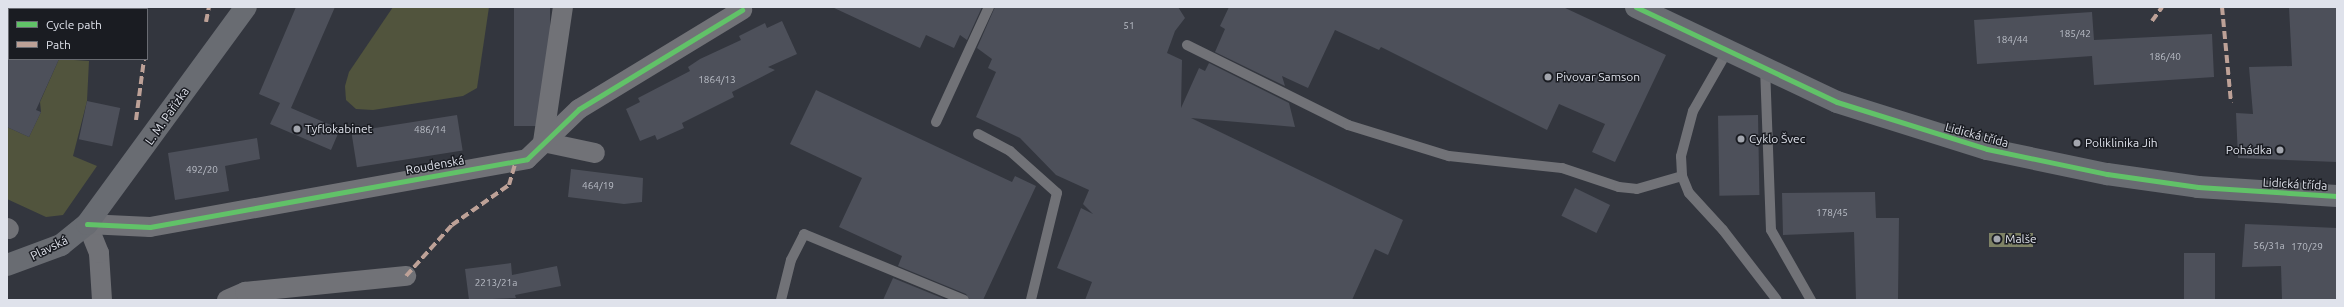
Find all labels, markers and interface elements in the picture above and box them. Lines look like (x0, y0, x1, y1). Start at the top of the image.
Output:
legend (8, 8, 148, 60)
text: Cycle path (46, 18, 102, 31)
house number: 51 (1123, 20, 1135, 32)
house number: 185/42 (2059, 28, 2091, 40)
house number: 184/44 (1996, 34, 2028, 46)
text: Path (46, 38, 71, 51)
house number: 186/40 (2149, 51, 2181, 63)
place label: Pivovar Samson (1556, 70, 1640, 84)
marker: Pivovar Samson (1543, 72, 1553, 82)
house number: 1864/13 (698, 74, 736, 86)
street label: L. M. Pařízka (142, 85, 192, 147)
street label: Lidická třída (1944, 120, 2010, 150)
place label: Tyflokabinet (305, 122, 372, 136)
marker: Tyflokabinet (292, 124, 302, 134)
house number: 486/14 (414, 124, 446, 136)
place label: Cyklo Švec (1749, 132, 1805, 146)
marker: Cyklo Švec (1736, 134, 1746, 144)
place label: Poliklinika Jih (2085, 136, 2158, 150)
marker: Poliklinika Jih (2072, 138, 2082, 148)
place label: Pohádka (2226, 143, 2272, 157)
marker: Pohádka (2275, 145, 2285, 155)
street label: Roudenská (405, 153, 465, 177)
house number: 492/20 (186, 164, 218, 176)
street label: Lidická třída (2262, 175, 2328, 193)
house number: 464/19 (582, 180, 614, 192)
house number: 178/45 (1816, 207, 1848, 219)
place label: Malše (2005, 232, 2037, 246)
street label: Plavská (28, 233, 70, 263)
marker: Malše (1992, 234, 2002, 244)
house number: 56/31a (2253, 240, 2285, 252)
house number: 170/29 (2291, 241, 2323, 253)
house number: 2213/21a (475, 277, 517, 289)

